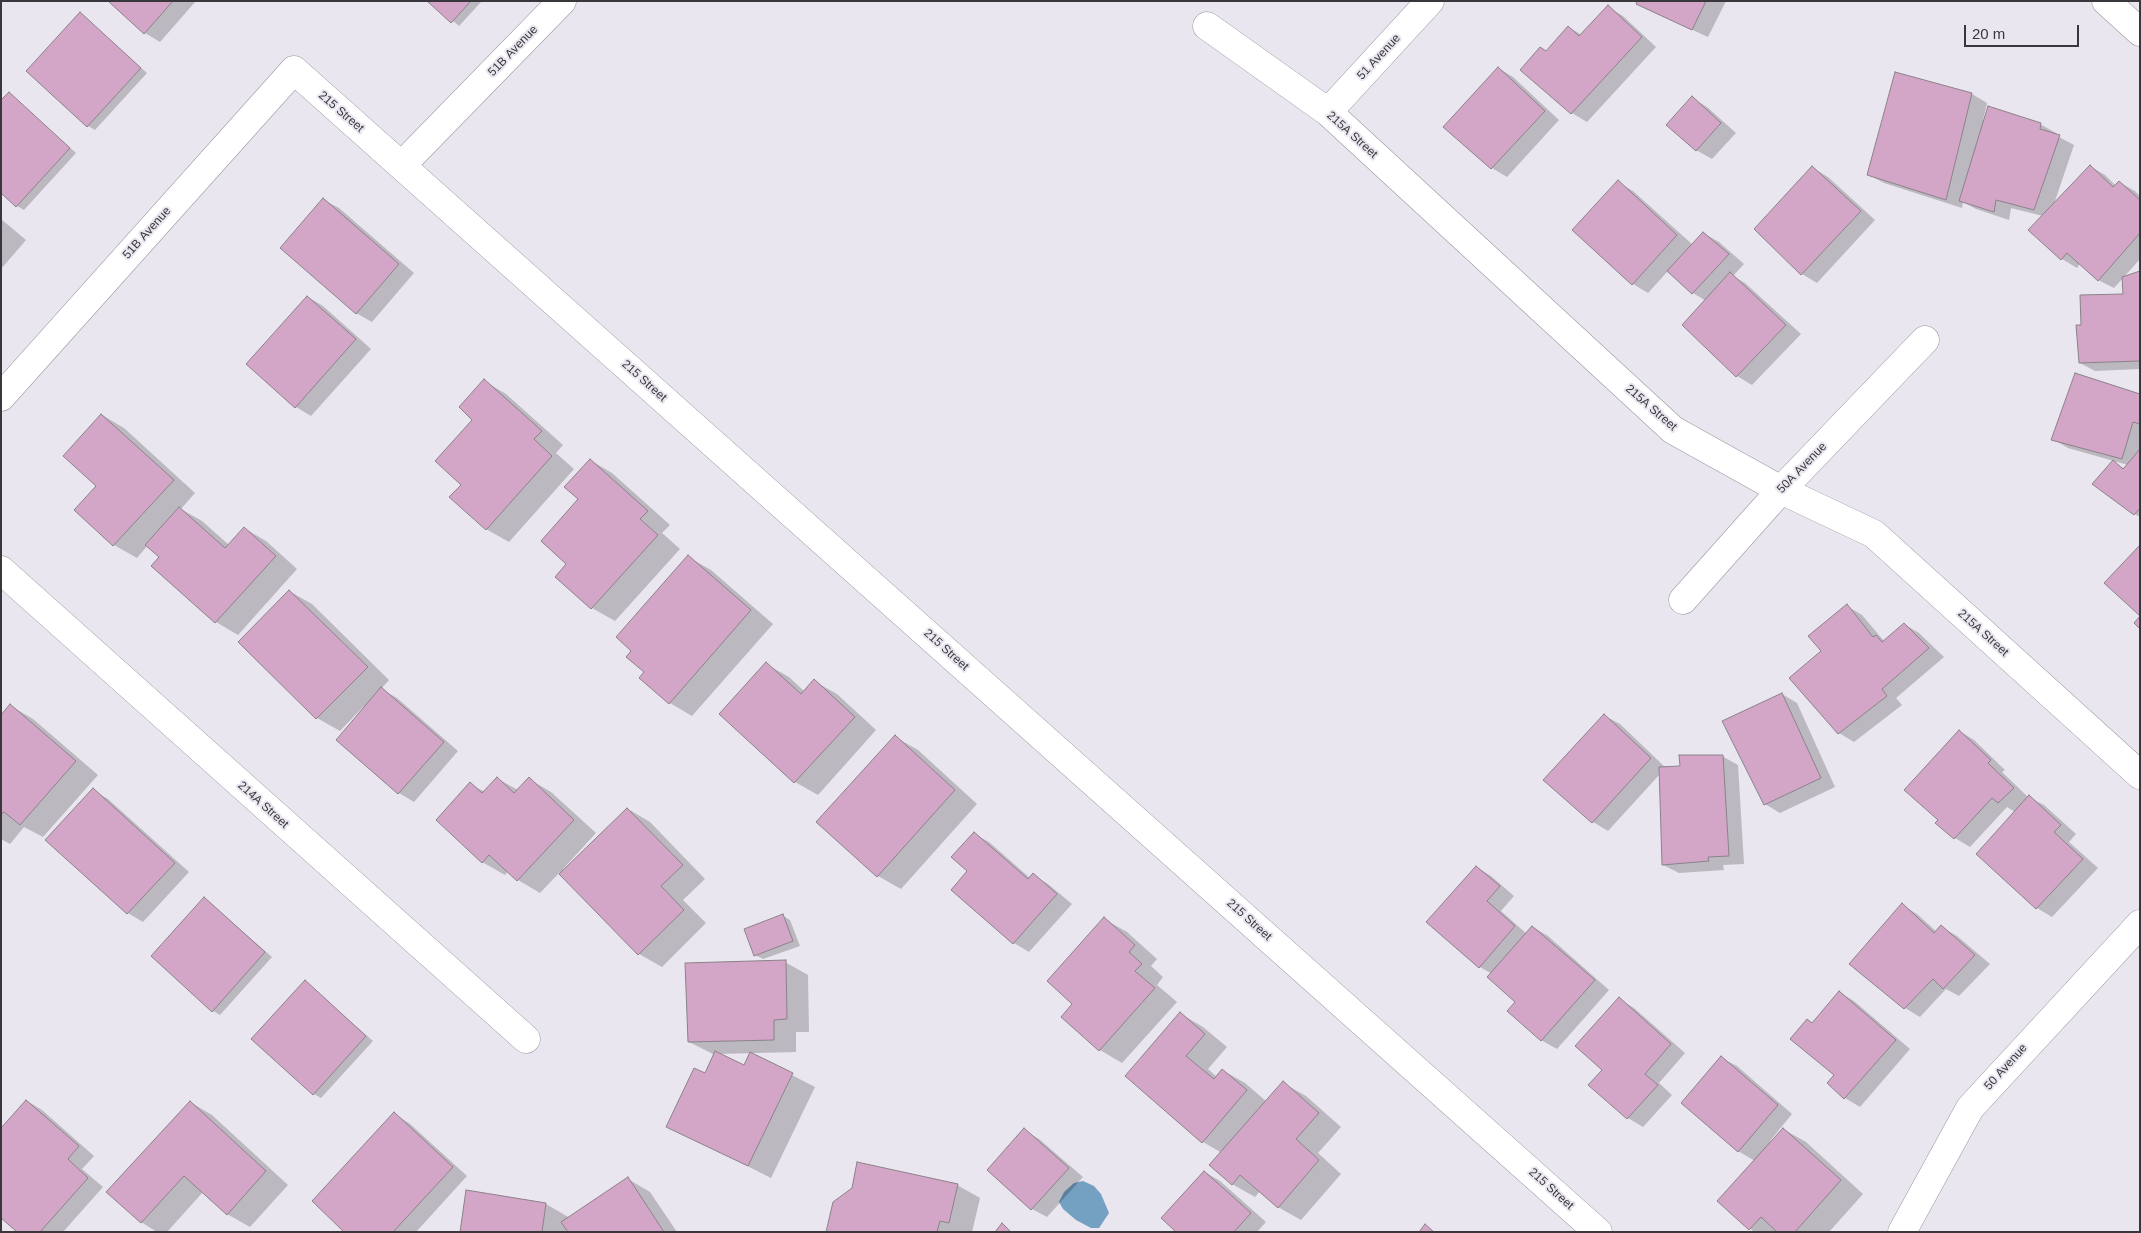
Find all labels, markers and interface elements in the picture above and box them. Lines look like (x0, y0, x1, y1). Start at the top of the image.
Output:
scale bar (1966, 15, 2081, 47)
street label: 51B Avenue (485, 23, 541, 79)
text: 20 m (1972, 25, 2005, 42)
street label: 51 Avenue (1354, 31, 1404, 83)
street label: 215 Street (315, 88, 367, 136)
street label: 215A Street (1324, 108, 1380, 162)
street label: 51B Avenue (120, 204, 174, 262)
street label: 215 Street (619, 357, 669, 405)
street label: 215A Street (1622, 382, 1680, 434)
street label: 50A Avenue (1774, 440, 1830, 496)
street label: 215A Street (1955, 606, 2011, 660)
street label: 215 Street (921, 626, 971, 674)
street label: 214A Street (235, 778, 291, 832)
street label: 215 Street (1224, 896, 1274, 944)
street label: 50 Avenue (1982, 1041, 2030, 1093)
street label: 215 Street (1526, 1165, 1576, 1213)

